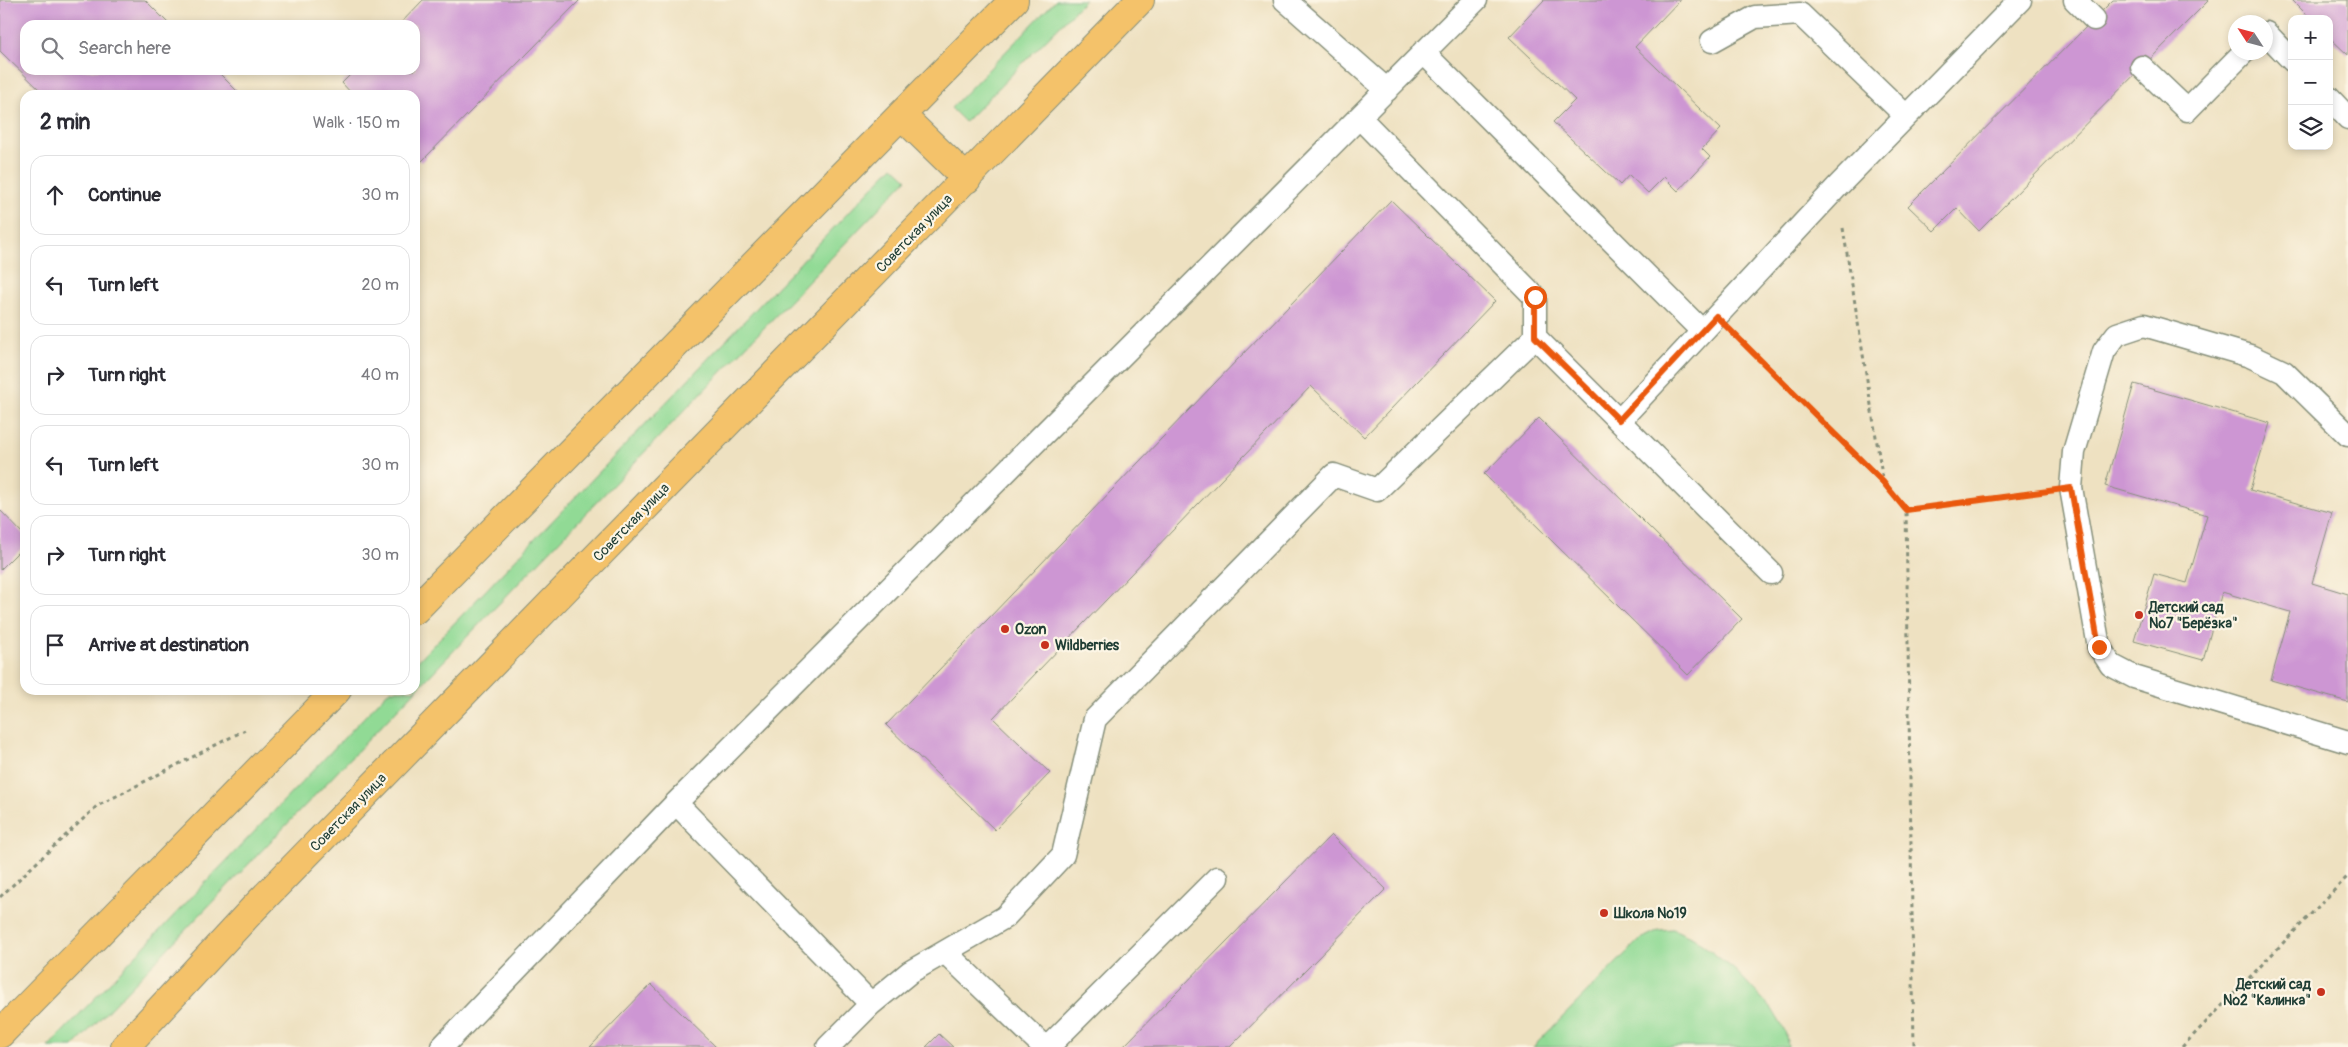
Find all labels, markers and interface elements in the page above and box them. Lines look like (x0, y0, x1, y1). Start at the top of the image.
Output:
north arrow (2228, 15, 2273, 60)
map controls (2288, 15, 2333, 150)
button: + (2288, 15, 2333, 60)
search box (20, 20, 420, 75)
icon: search (38, 34, 66, 62)
text: Search here (78, 36, 171, 60)
button: − (2288, 60, 2333, 105)
button: layers (2288, 105, 2333, 150)
text: 2 min (40, 109, 90, 136)
text: Walk · 150 m (313, 113, 400, 133)
icon: ahead (41, 181, 69, 209)
text: Continue (88, 183, 161, 207)
text: 30 m (361, 185, 399, 205)
street label: Советская улица (873, 191, 956, 276)
icon: left (41, 271, 69, 299)
text: Turn left (88, 273, 158, 297)
text: 20 m (361, 275, 399, 295)
route start (1524, 286, 1547, 309)
icon: right (41, 361, 69, 389)
text: Turn right (88, 363, 166, 387)
text: 40 m (361, 365, 399, 385)
icon: left (41, 451, 69, 479)
text: Turn left (88, 453, 158, 477)
text: 30 m (361, 455, 399, 475)
street label: Советская улица (590, 480, 673, 565)
icon: right (41, 541, 69, 569)
text: Turn right (88, 543, 166, 567)
text: 30 m (361, 545, 399, 565)
place label: Детский сад №7 "Берёзка" (2148, 599, 2238, 632)
marker: Детский сад №7 "Берёзка" (2133, 609, 2145, 621)
place label: Ozon (1015, 621, 1047, 638)
marker: Ozon (999, 623, 1011, 635)
icon: arrive (41, 631, 69, 659)
text: Arrive at destination (88, 633, 249, 657)
route end (2088, 636, 2111, 659)
place label: Wildberries (1055, 637, 1120, 654)
marker: Wildberries (1039, 639, 1051, 651)
street label: Советская улица (307, 770, 390, 855)
place label: Школа №19 (1613, 905, 1687, 922)
marker: Школа №19 (1598, 907, 1610, 919)
place label: Детский сад №2 "Калинка" (2223, 976, 2312, 1009)
marker: Детский сад №2 "Калинка" (2315, 986, 2327, 998)

